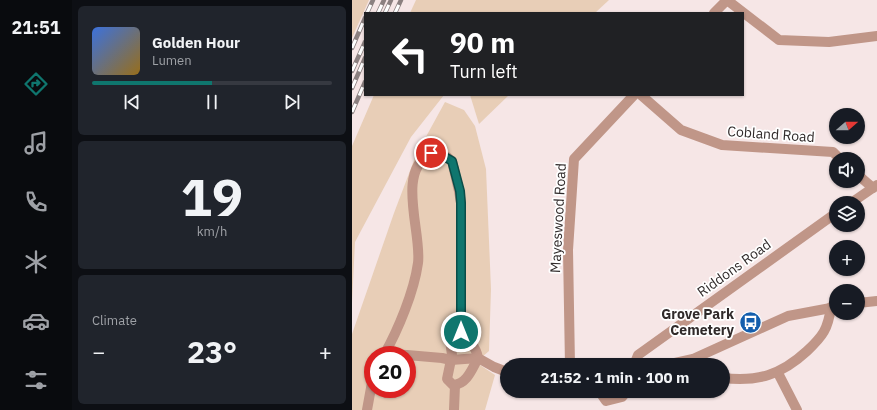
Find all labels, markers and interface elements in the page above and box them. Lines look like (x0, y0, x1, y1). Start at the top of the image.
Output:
text: 21:51 (11, 16, 61, 39)
text: 90 m (450, 24, 515, 61)
icon: left (384, 28, 436, 80)
text: Golden Hour (152, 33, 240, 52)
text: Lumen (152, 52, 192, 69)
text: Turn left (450, 60, 518, 83)
icon: directions (22, 70, 50, 98)
icon: previous (121, 91, 143, 113)
icon: pause (201, 91, 223, 113)
icon: next (281, 91, 303, 113)
north arrow (829, 108, 865, 144)
map controls (829, 108, 865, 320)
street label: Cobland Road (727, 122, 815, 146)
icon: music (22, 129, 50, 157)
pin (414, 136, 448, 170)
icon: arrive (420, 142, 442, 164)
button: sound (829, 152, 865, 188)
text: 19 (181, 163, 243, 230)
street label: Mayeswood Road (546, 163, 570, 273)
icon: phone (22, 188, 50, 216)
button: layers (829, 196, 865, 232)
text: km/h (197, 223, 227, 240)
street label: Riddons Road (694, 235, 774, 301)
button: + (829, 240, 865, 276)
icon: climate (22, 248, 50, 276)
button: − (829, 284, 865, 320)
place label: Grove Park Cemetery (661, 305, 735, 339)
icon: car (22, 307, 50, 335)
bus stop icon: Grove Park Cemetery (737, 309, 763, 335)
position arrow (440, 311, 482, 353)
text: Climate (92, 312, 137, 329)
text: 23° (187, 332, 237, 371)
text: − (92, 337, 105, 366)
text: + (319, 337, 332, 366)
speed limit sign: 20 (364, 346, 416, 398)
icon: filters (22, 366, 50, 394)
text: 21:52 · 1 min · 100 m (541, 368, 689, 387)

